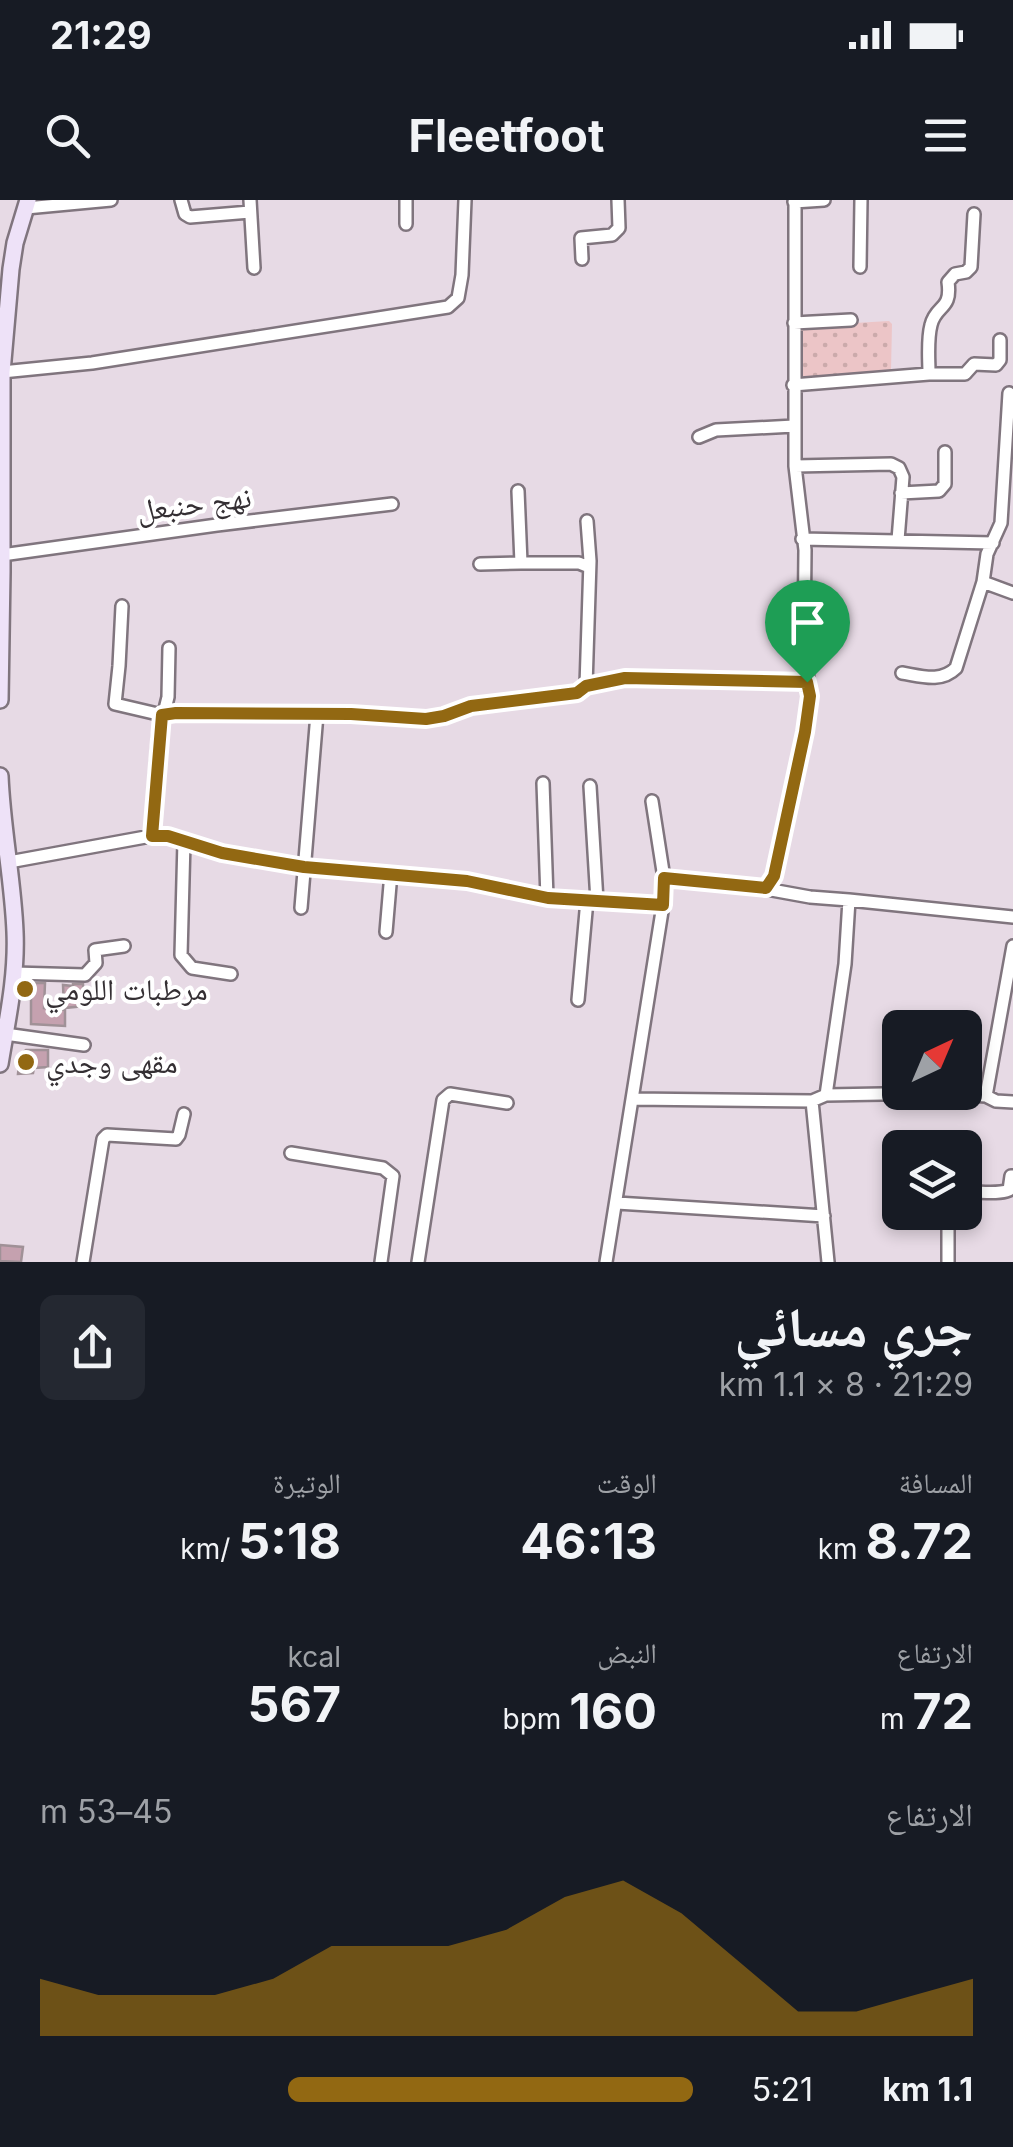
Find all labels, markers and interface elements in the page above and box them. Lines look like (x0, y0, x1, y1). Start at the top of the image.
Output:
text: 21:29 (50, 12, 152, 58)
icon: search (40, 108, 95, 163)
text: Fleetfoot (409, 108, 604, 163)
icon: menu (918, 108, 973, 163)
street label: نهج حنبعل (135, 478, 253, 530)
pin (765, 580, 850, 683)
icon: arrive (780, 595, 835, 650)
place label: مرطبات اللومي (45, 971, 208, 1014)
marker: مرطبات اللومي (14, 978, 36, 1000)
north arrow (882, 1010, 982, 1110)
map controls (882, 1010, 982, 1230)
place label: مقهى وجدي (46, 1044, 178, 1087)
marker: مقهى وجدي (15, 1051, 37, 1073)
button: layers (882, 1130, 982, 1230)
text: جري مسائي (734, 1294, 973, 1360)
button: share (40, 1295, 145, 1400)
text: 21:29 · 8 × 1.1 km (719, 1365, 973, 1404)
text: الوتيرة (273, 1466, 341, 1500)
text: الوقت (597, 1466, 657, 1500)
text: المسافة (899, 1466, 973, 1500)
text: 5:18 (238, 1511, 341, 1571)
text: 46:13 (520, 1511, 657, 1571)
text: 8.72 (866, 1511, 973, 1571)
text: /km (180, 1532, 238, 1566)
text: km (818, 1532, 866, 1566)
text: النبض (597, 1636, 657, 1670)
text: الارتفاع (897, 1636, 973, 1670)
text: kcal (287, 1640, 341, 1674)
text: 567 (247, 1674, 341, 1734)
text: 160 (569, 1681, 657, 1741)
text: 72 (912, 1681, 973, 1741)
text: bpm (503, 1702, 569, 1736)
text: m (880, 1702, 912, 1736)
text: 45–53 m (40, 1792, 172, 1831)
text: الارتفاع (886, 1795, 973, 1834)
text: 5:21 (752, 2070, 813, 2109)
text: 1.1 km (882, 2070, 973, 2109)

